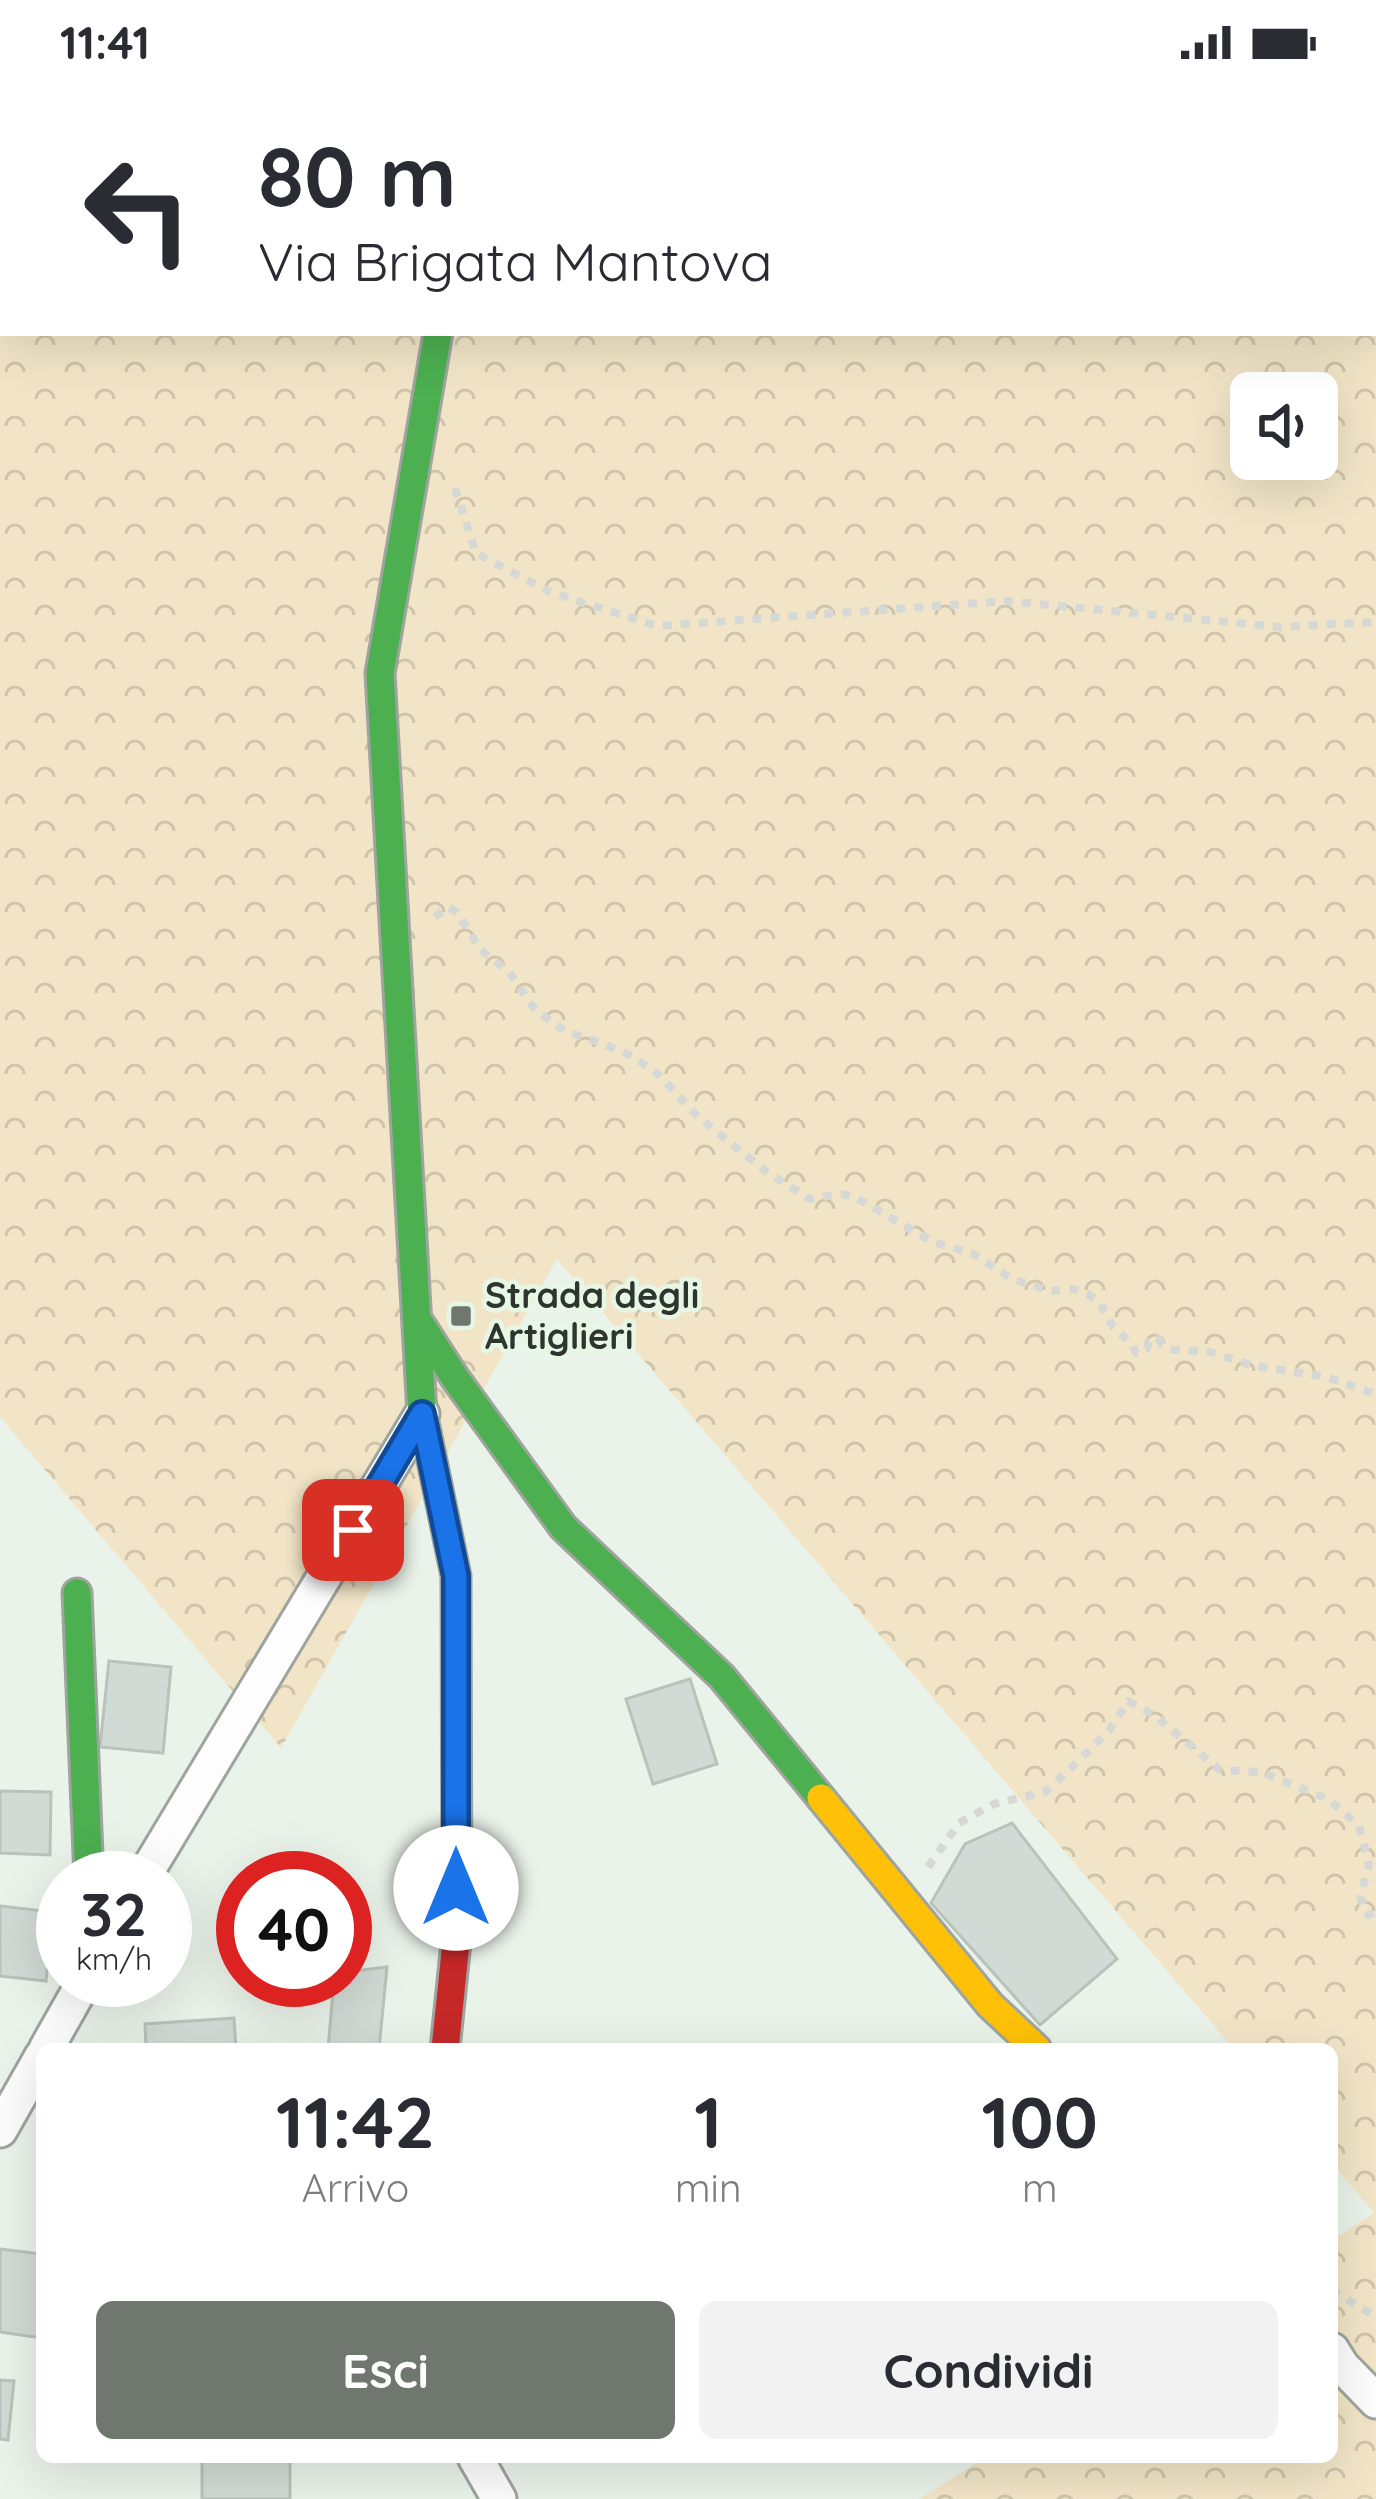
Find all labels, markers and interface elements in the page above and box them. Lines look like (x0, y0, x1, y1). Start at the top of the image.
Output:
text: 11:41 (60, 14, 150, 70)
text: 80 m (258, 123, 457, 228)
icon: left (60, 132, 216, 288)
text: Via Brigata Mantova (258, 227, 773, 295)
map controls (1230, 372, 1338, 480)
button: sound (1230, 372, 1338, 480)
place label: Strada degli Artiglieri (485, 1272, 699, 1358)
marker: Strada degli Artiglieri (448, 1303, 474, 1329)
pin (302, 1479, 404, 1581)
icon: arrive (320, 1497, 386, 1563)
position arrow (393, 1825, 519, 1951)
speed limit sign: 40 (216, 1851, 372, 2007)
text: 32 (81, 1876, 147, 1951)
text: km/h (76, 1940, 152, 1978)
text: 11:42 (276, 2076, 435, 2166)
text: 1 (694, 2076, 722, 2166)
text: 100 (982, 2076, 1098, 2166)
text: Arrivo (302, 2163, 409, 2212)
text: min (675, 2163, 741, 2212)
text: m (1022, 2163, 1058, 2212)
button: Esci (96, 2301, 675, 2439)
button: Condividi (699, 2301, 1278, 2439)

